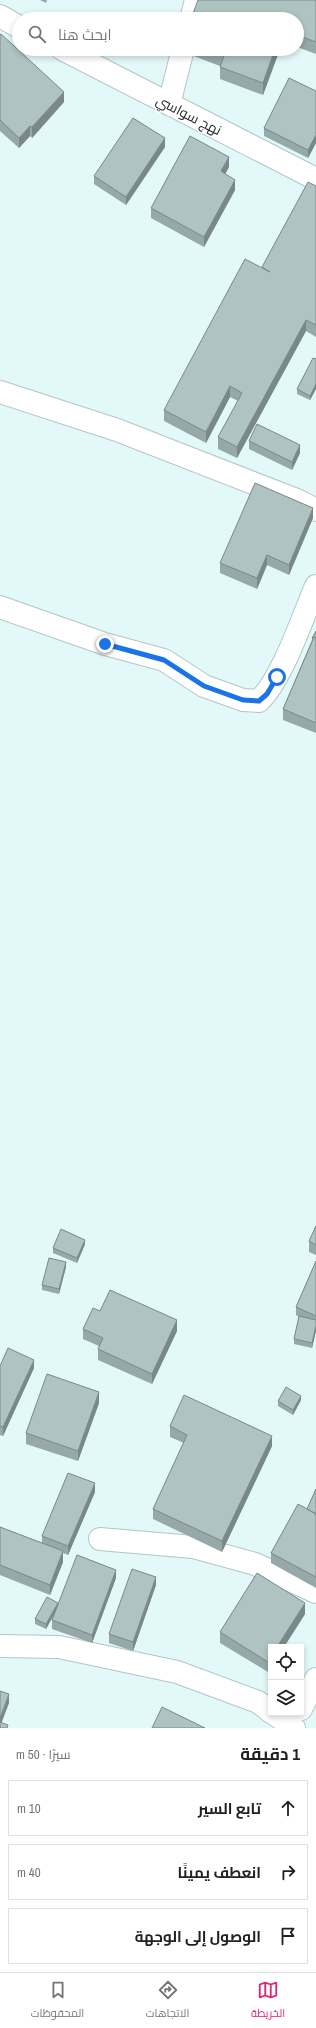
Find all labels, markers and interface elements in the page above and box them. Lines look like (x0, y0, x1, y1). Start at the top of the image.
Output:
search box (12, 12, 304, 56)
icon: search (26, 23, 48, 45)
text: ابحث هنا (58, 24, 112, 45)
street label: نهج سواسي (152, 91, 225, 141)
route end (96, 635, 114, 653)
route start (268, 668, 286, 686)
map controls (268, 1644, 304, 1716)
button: locate (268, 1644, 304, 1680)
button: layers (268, 1680, 304, 1716)
text: 1 دقيقة (240, 1742, 300, 1765)
text: سيرًا · 50 m (16, 1746, 71, 1763)
icon: ahead (277, 1797, 299, 1819)
text: تابع السير (198, 1798, 261, 1819)
text: 10 m (17, 1800, 41, 1817)
icon: right (277, 1861, 299, 1883)
text: انعطف يمينًا (178, 1862, 261, 1883)
text: 40 m (17, 1864, 41, 1881)
icon: arrive (277, 1925, 299, 1947)
text: الوصول إلى الوجهة (135, 1926, 261, 1947)
tab: المحفوظات (31, 1979, 84, 2023)
tab: الاتجاهات (146, 1979, 189, 2023)
tab: الخريطة (251, 1979, 285, 2023)

